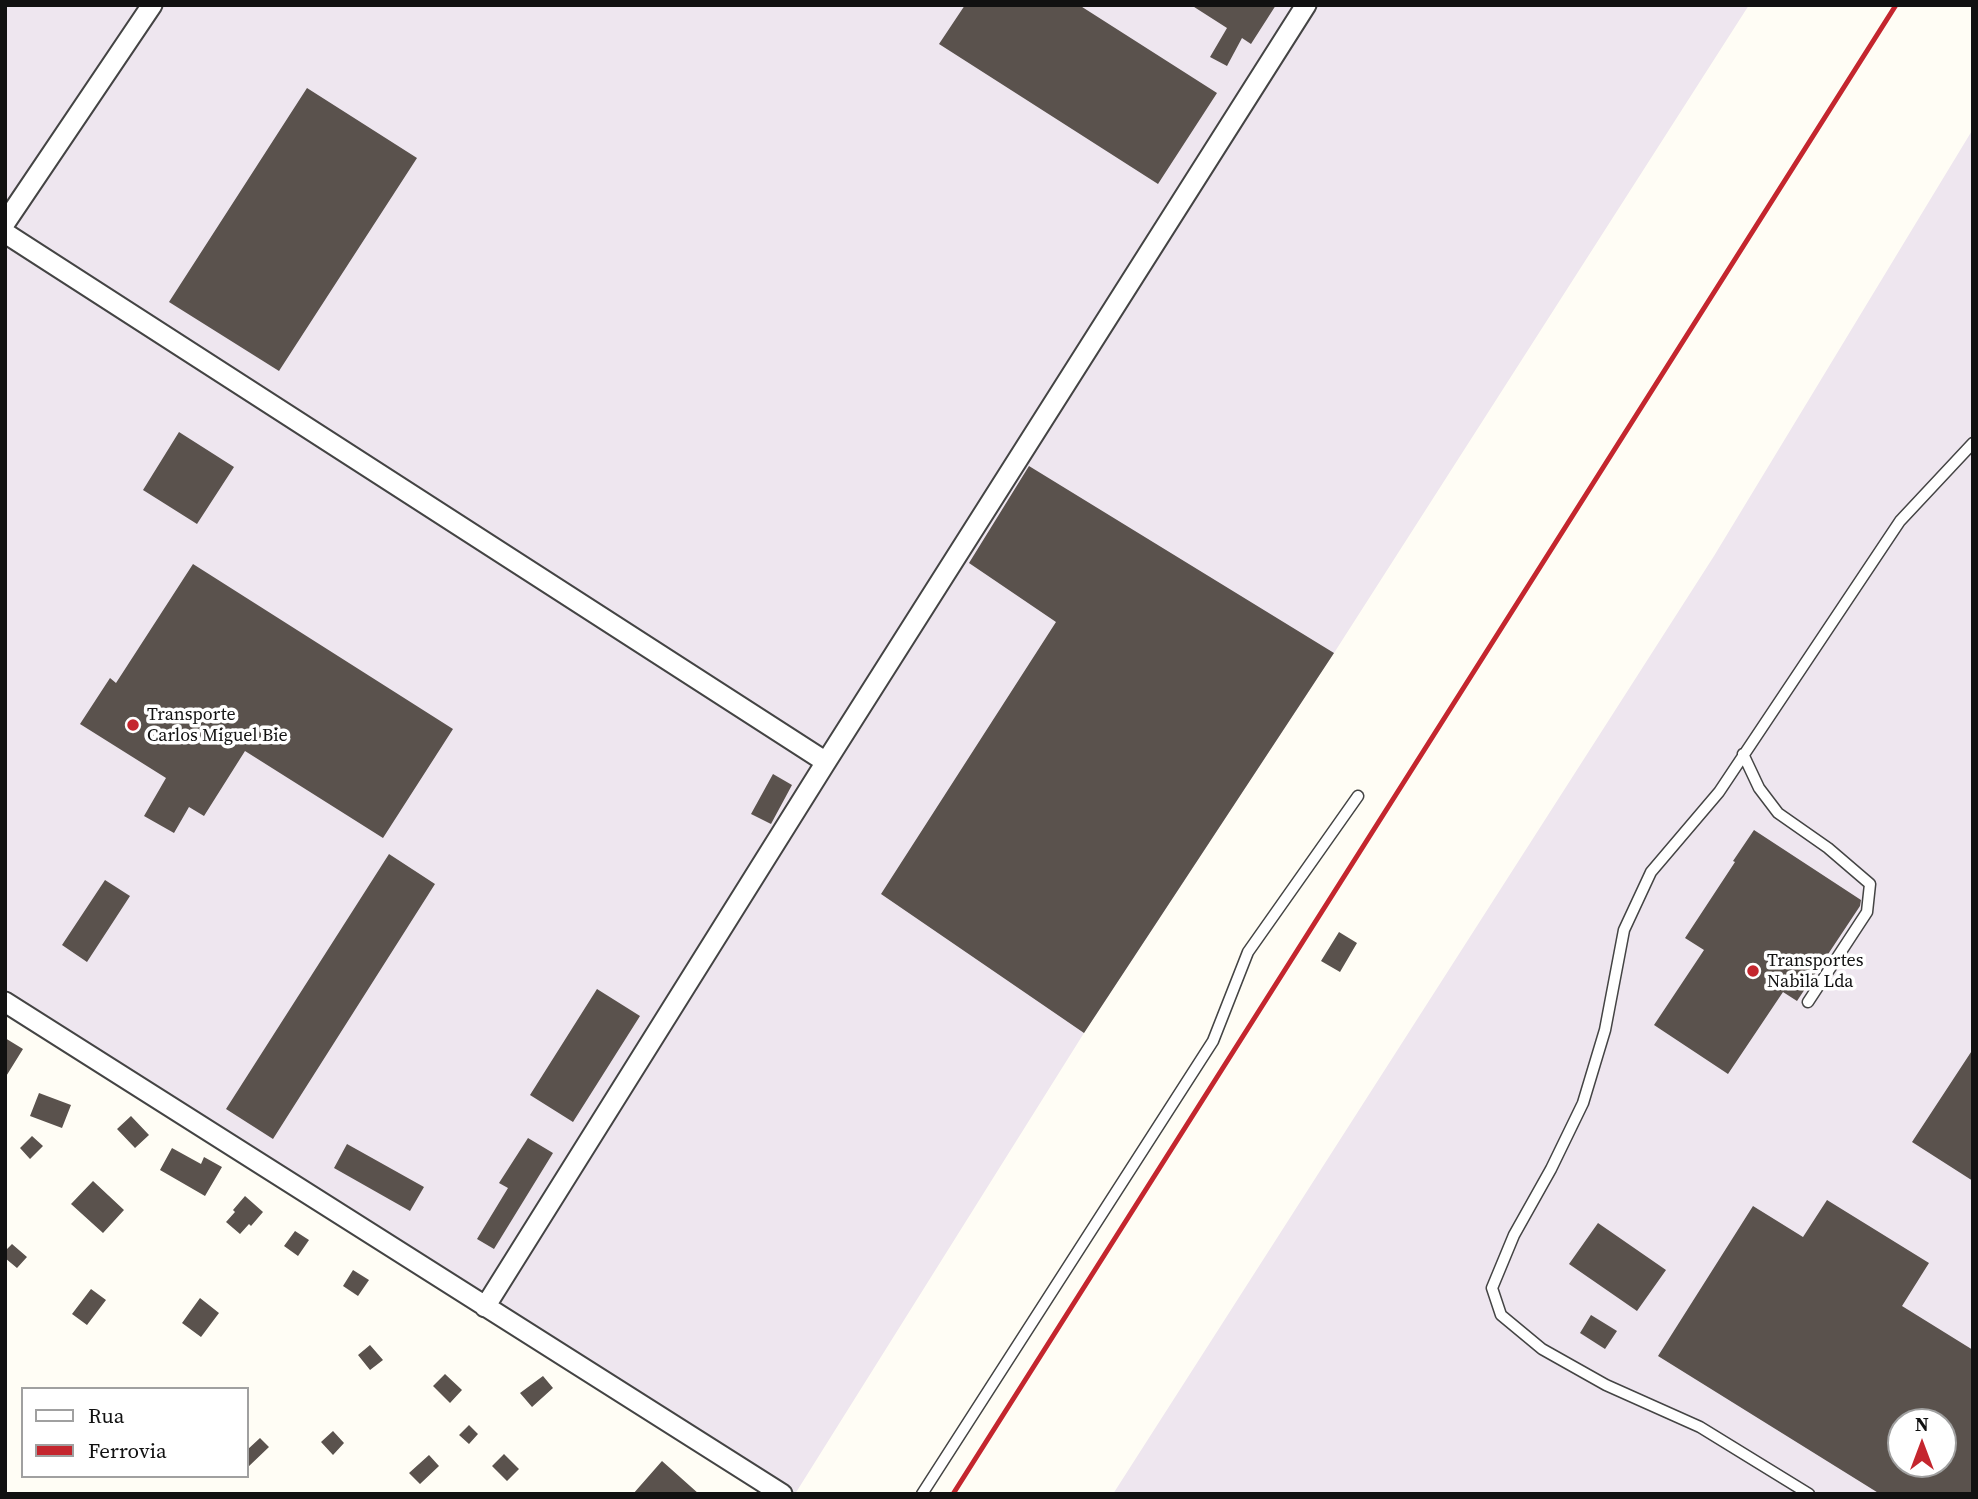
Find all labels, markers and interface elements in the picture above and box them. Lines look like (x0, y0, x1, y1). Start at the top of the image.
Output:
place label: Transporte Carlos Miguel Bie (147, 704, 288, 746)
marker: Transporte Carlos Miguel Bie (125, 717, 141, 733)
place label: Transportes Nabila Lda (1767, 950, 1864, 992)
marker: Transportes Nabila Lda (1745, 963, 1761, 979)
legend (21, 1387, 248, 1478)
text: Rua (88, 1401, 124, 1430)
north arrow (1887, 1408, 1957, 1478)
text: N (1915, 1411, 1929, 1437)
text: Ferrovia (88, 1436, 167, 1465)

